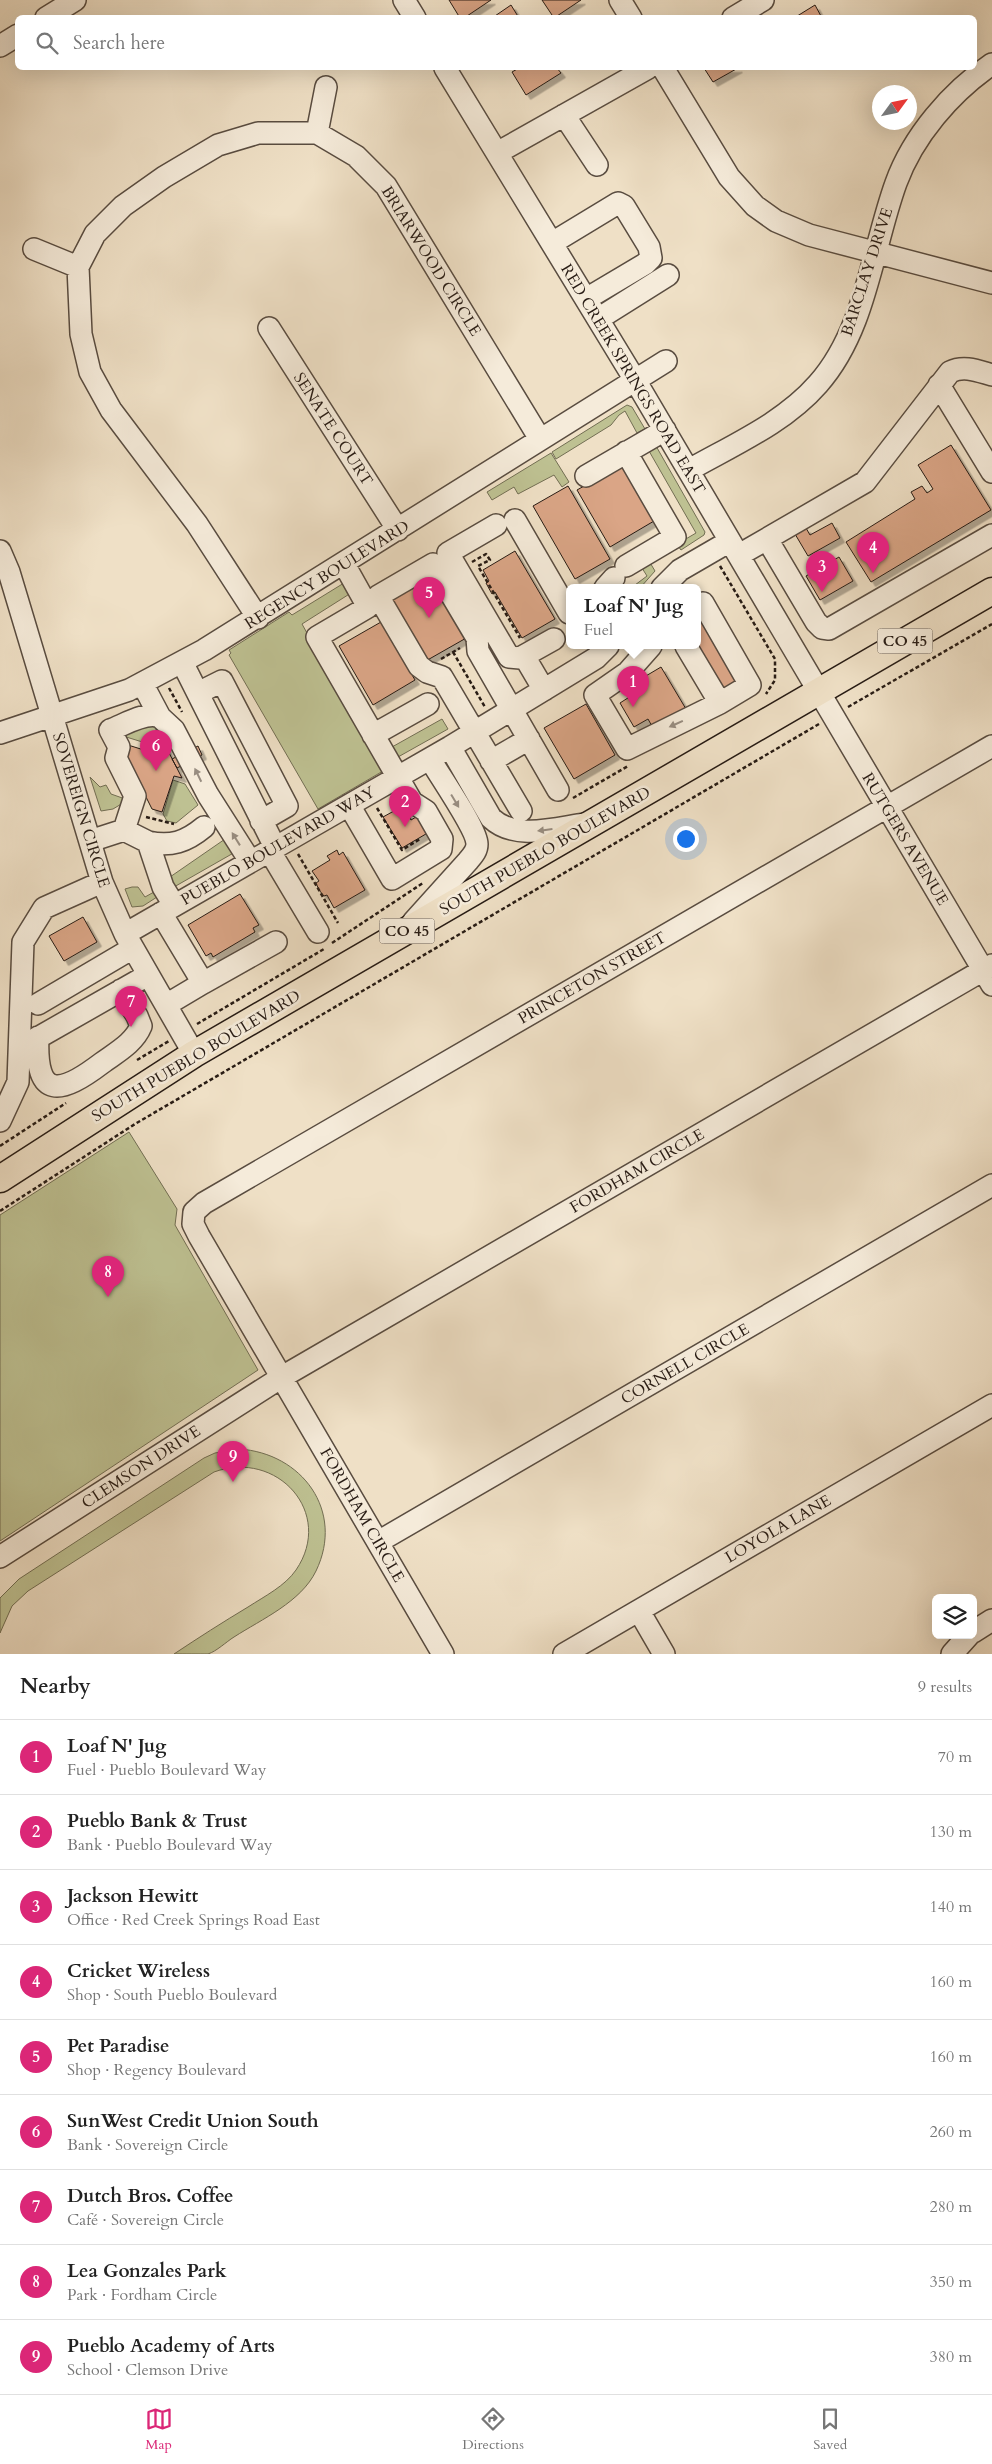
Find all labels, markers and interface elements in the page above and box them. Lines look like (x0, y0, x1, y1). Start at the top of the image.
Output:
search box (15, 15, 977, 70)
icon: search (33, 29, 61, 57)
text: Search here (73, 30, 165, 56)
north arrow (872, 85, 917, 130)
street label: BRIARWOOD CIRCLE (376, 182, 486, 340)
street label: BARCLAY DRIVE (836, 205, 898, 339)
street label: RED CREEK SPRINGS ROAD EAST (555, 260, 711, 498)
street label: SENATE COURT (288, 368, 378, 490)
street label: REGENCY BOULEVARD (241, 515, 413, 635)
pin: 4 (857, 532, 889, 573)
pin: 3 (806, 551, 838, 592)
pin: 5 (413, 577, 445, 618)
popup (566, 584, 701, 649)
text: Loaf N' Jug (584, 593, 683, 619)
text: Fuel (584, 619, 613, 641)
road number: CO 45 (878, 628, 932, 654)
pin: 1 (617, 666, 649, 707)
one-way arrow (669, 721, 683, 729)
street label: SOVEREIGN CIRCLE (47, 730, 115, 890)
pin: 6 (140, 730, 172, 771)
one-way arrow (194, 768, 202, 782)
street label: RUTGERS AVENUE (857, 768, 953, 910)
street label: PUEBLO BOULEVARD WAY (177, 781, 379, 911)
street label: SOUTH PUEBLO BOULEVARD (436, 781, 654, 921)
pin: 2 (389, 786, 421, 827)
one-way arrow (450, 794, 460, 807)
one-way arrow (537, 826, 553, 834)
your location (673, 826, 699, 852)
one-way arrow (231, 832, 240, 846)
road number: CO 45 (380, 918, 434, 944)
street label: PRINCETON STREET (514, 926, 670, 1029)
street label: SOUTH PUEBLO BOULEVARD (88, 985, 304, 1127)
pin: 7 (115, 986, 147, 1027)
street label: FORDHAM CIRCLE (566, 1123, 708, 1218)
pin: 8 (92, 1256, 124, 1297)
street label: CORNELL CIRCLE (617, 1318, 753, 1410)
street label: CLEMSON DRIVE (77, 1420, 205, 1514)
pin: 9 (217, 1441, 249, 1482)
street label: FORDHAM CIRCLE (315, 1444, 410, 1586)
street label: LOYOLA LANE (721, 1490, 835, 1568)
map controls (932, 1594, 977, 1639)
button: layers (932, 1594, 977, 1639)
text: Nearby (20, 1672, 91, 1701)
text: 9 results (918, 1676, 972, 1698)
text: Loaf N' Jug (67, 1733, 166, 1759)
text: 1 (32, 1746, 40, 1768)
text: 70 m (938, 1746, 972, 1768)
text: Fuel · Pueblo Boulevard Way (67, 1759, 266, 1781)
text: Pueblo Bank & Trust (67, 1808, 247, 1834)
text: 2 (32, 1821, 40, 1843)
text: 130 m (930, 1821, 972, 1843)
text: Bank · Pueblo Boulevard Way (67, 1834, 273, 1856)
text: Jackson Hewitt (67, 1883, 198, 1909)
text: 3 (32, 1896, 40, 1918)
text: 140 m (930, 1896, 972, 1918)
text: Office · Red Creek Springs Road East (67, 1909, 320, 1931)
text: Cricket Wireless (67, 1958, 210, 1984)
text: 4 (32, 1971, 40, 1993)
text: 160 m (930, 1971, 972, 1993)
text: Shop · South Pueblo Boulevard (67, 1984, 277, 2006)
text: Pet Paradise (67, 2033, 169, 2059)
text: 5 (32, 2046, 40, 2068)
text: 160 m (930, 2046, 972, 2068)
text: Shop · Regency Boulevard (67, 2059, 246, 2081)
text: SunWest Credit Union South (67, 2108, 319, 2134)
text: 6 (32, 2121, 40, 2143)
text: 260 m (930, 2121, 972, 2143)
text: Bank · Sovereign Circle (67, 2134, 228, 2156)
text: Dutch Bros. Coffee (67, 2183, 234, 2209)
text: 7 (32, 2196, 40, 2218)
text: 280 m (930, 2196, 972, 2218)
text: Café · Sovereign Circle (67, 2209, 224, 2231)
text: Lea Gonzales Park (67, 2258, 227, 2284)
text: 8 (32, 2271, 40, 2293)
text: 350 m (930, 2271, 972, 2293)
text: Park · Fordham Circle (67, 2284, 217, 2306)
text: Pueblo Academy of Arts (67, 2333, 275, 2359)
text: 9 (32, 2346, 40, 2368)
text: 380 m (930, 2346, 972, 2368)
text: School · Clemson Drive (67, 2359, 228, 2381)
tab: Map (145, 2405, 173, 2454)
tab: Directions (462, 2405, 524, 2454)
tab: Saved (813, 2405, 847, 2454)

